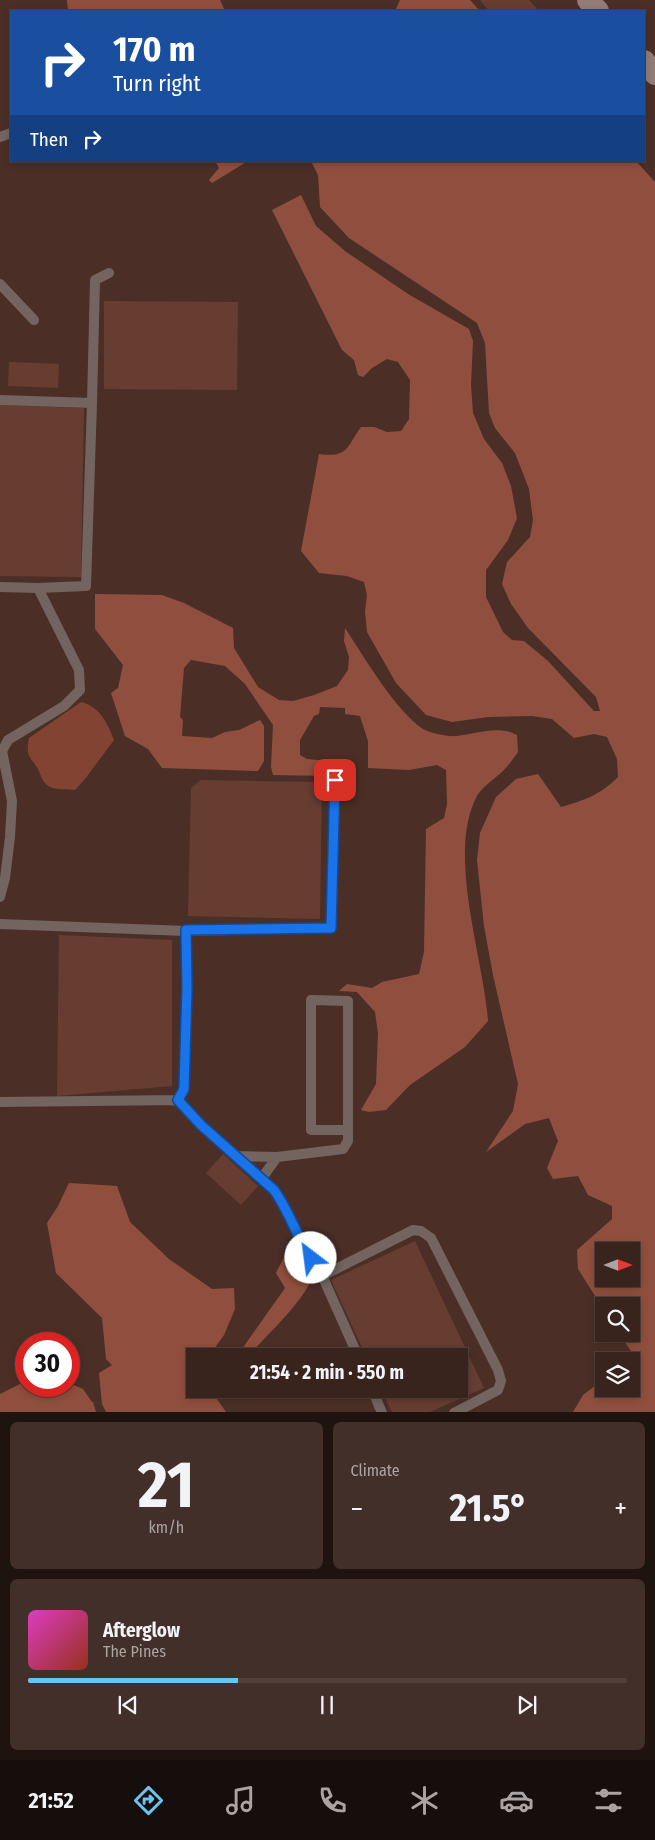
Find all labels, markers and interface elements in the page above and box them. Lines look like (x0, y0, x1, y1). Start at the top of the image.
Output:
text: 170 m (113, 28, 196, 70)
icon: right (30, 30, 95, 95)
text: Turn right (113, 70, 201, 97)
icon: right (78, 125, 106, 153)
text: Then (30, 128, 68, 151)
pin (314, 759, 356, 801)
icon: arrive (321, 766, 349, 794)
position arrow (284, 1231, 336, 1283)
north arrow (595, 1242, 640, 1288)
map controls (595, 1242, 640, 1397)
button: search (595, 1297, 640, 1342)
speed limit sign: 30 (15, 1332, 80, 1397)
button: layers (595, 1352, 640, 1397)
text: 21:54 · 2 min · 550 m (250, 1361, 404, 1384)
text: 21 (138, 1446, 195, 1524)
text: Climate (351, 1461, 400, 1480)
text: 21.5° (450, 1485, 528, 1531)
text: − (351, 1492, 363, 1525)
text: + (614, 1492, 627, 1525)
text: km/h (148, 1518, 184, 1537)
text: Afterglow (103, 1619, 180, 1642)
text: The Pines (103, 1642, 166, 1661)
icon: previous (114, 1691, 142, 1719)
icon: pause (313, 1691, 341, 1719)
icon: next (513, 1691, 541, 1719)
icon: directions (131, 1783, 166, 1818)
icon: music (223, 1783, 258, 1818)
icon: phone (315, 1783, 350, 1818)
icon: climate (407, 1783, 442, 1818)
icon: car (499, 1783, 534, 1818)
icon: filters (591, 1783, 626, 1818)
text: 21:52 (29, 1787, 74, 1814)

